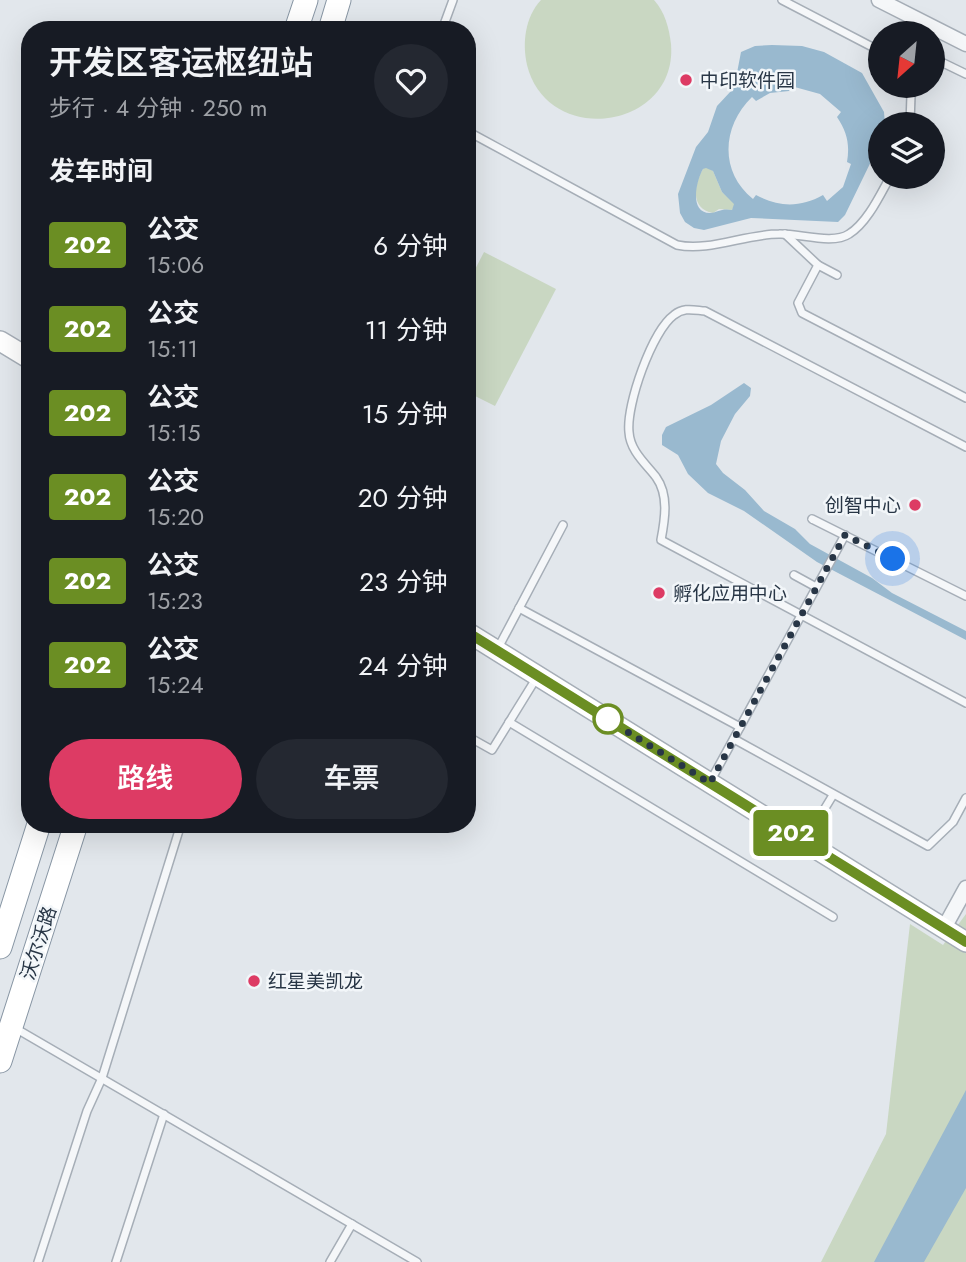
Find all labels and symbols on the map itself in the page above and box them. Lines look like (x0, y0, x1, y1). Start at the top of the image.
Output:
north arrow (868, 21, 945, 98)
place label: 中印软件园 (700, 67, 795, 94)
marker: 中印软件园 (678, 72, 694, 88)
place label: 创智中心 (825, 492, 901, 519)
marker: 创智中心 (907, 497, 923, 513)
your location (875, 541, 910, 576)
place label: 孵化应用中心 (673, 580, 787, 607)
marker: 孵化应用中心 (651, 585, 667, 601)
unlabelled marker (593, 704, 623, 734)
line badge: 202 (751, 810, 831, 856)
street label: 沃尔沃路 (14, 903, 63, 983)
place label: 红星美凯龙 (268, 968, 363, 995)
marker: 红星美凯龙 (246, 973, 262, 989)

